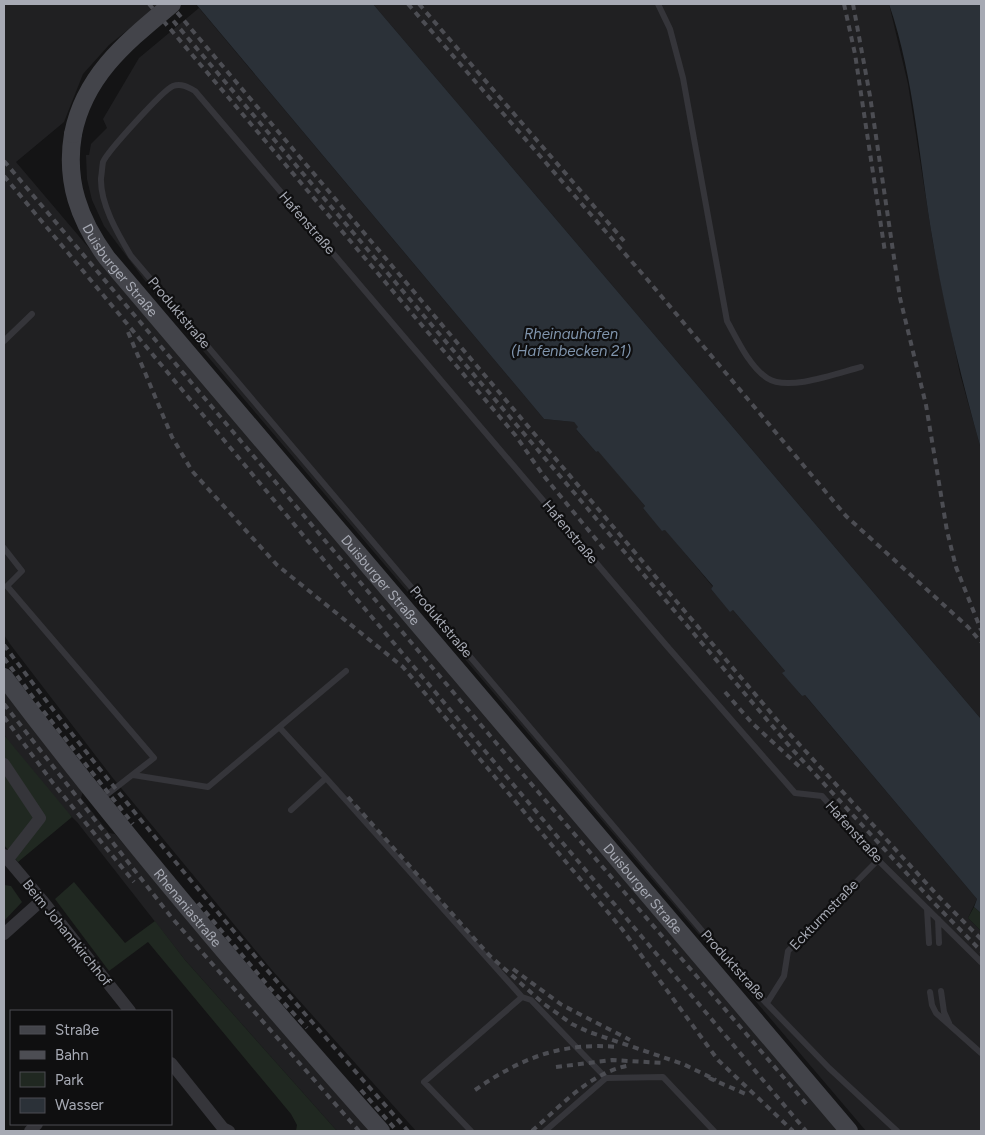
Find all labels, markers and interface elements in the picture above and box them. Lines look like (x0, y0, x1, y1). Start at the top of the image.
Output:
street label: Hafenstraße (275, 188, 339, 258)
street label: Duisburger Straße (79, 221, 162, 320)
street label: Produktstraße (144, 274, 214, 353)
water label: Rheinauhafen (Hafenbecken 21) (511, 325, 631, 360)
street label: Hafenstraße (539, 497, 602, 567)
street label: Duisburger Straße (337, 531, 424, 629)
street label: Produktstraße (406, 583, 476, 662)
street label: Hafenstraße (822, 798, 886, 867)
street label: Duisburger Straße (600, 840, 686, 938)
street label: Rhenaniastraße (150, 865, 226, 951)
street label: Beim Johannkirchhof (19, 876, 116, 990)
street label: Eckturmstraße (786, 876, 862, 954)
street label: Produktstraße (697, 927, 769, 1004)
legend (10, 1010, 172, 1125)
text: Straße (55, 1021, 99, 1039)
text: Bahn (55, 1046, 89, 1064)
text: Park (55, 1071, 84, 1089)
text: Wasser (55, 1096, 104, 1114)

